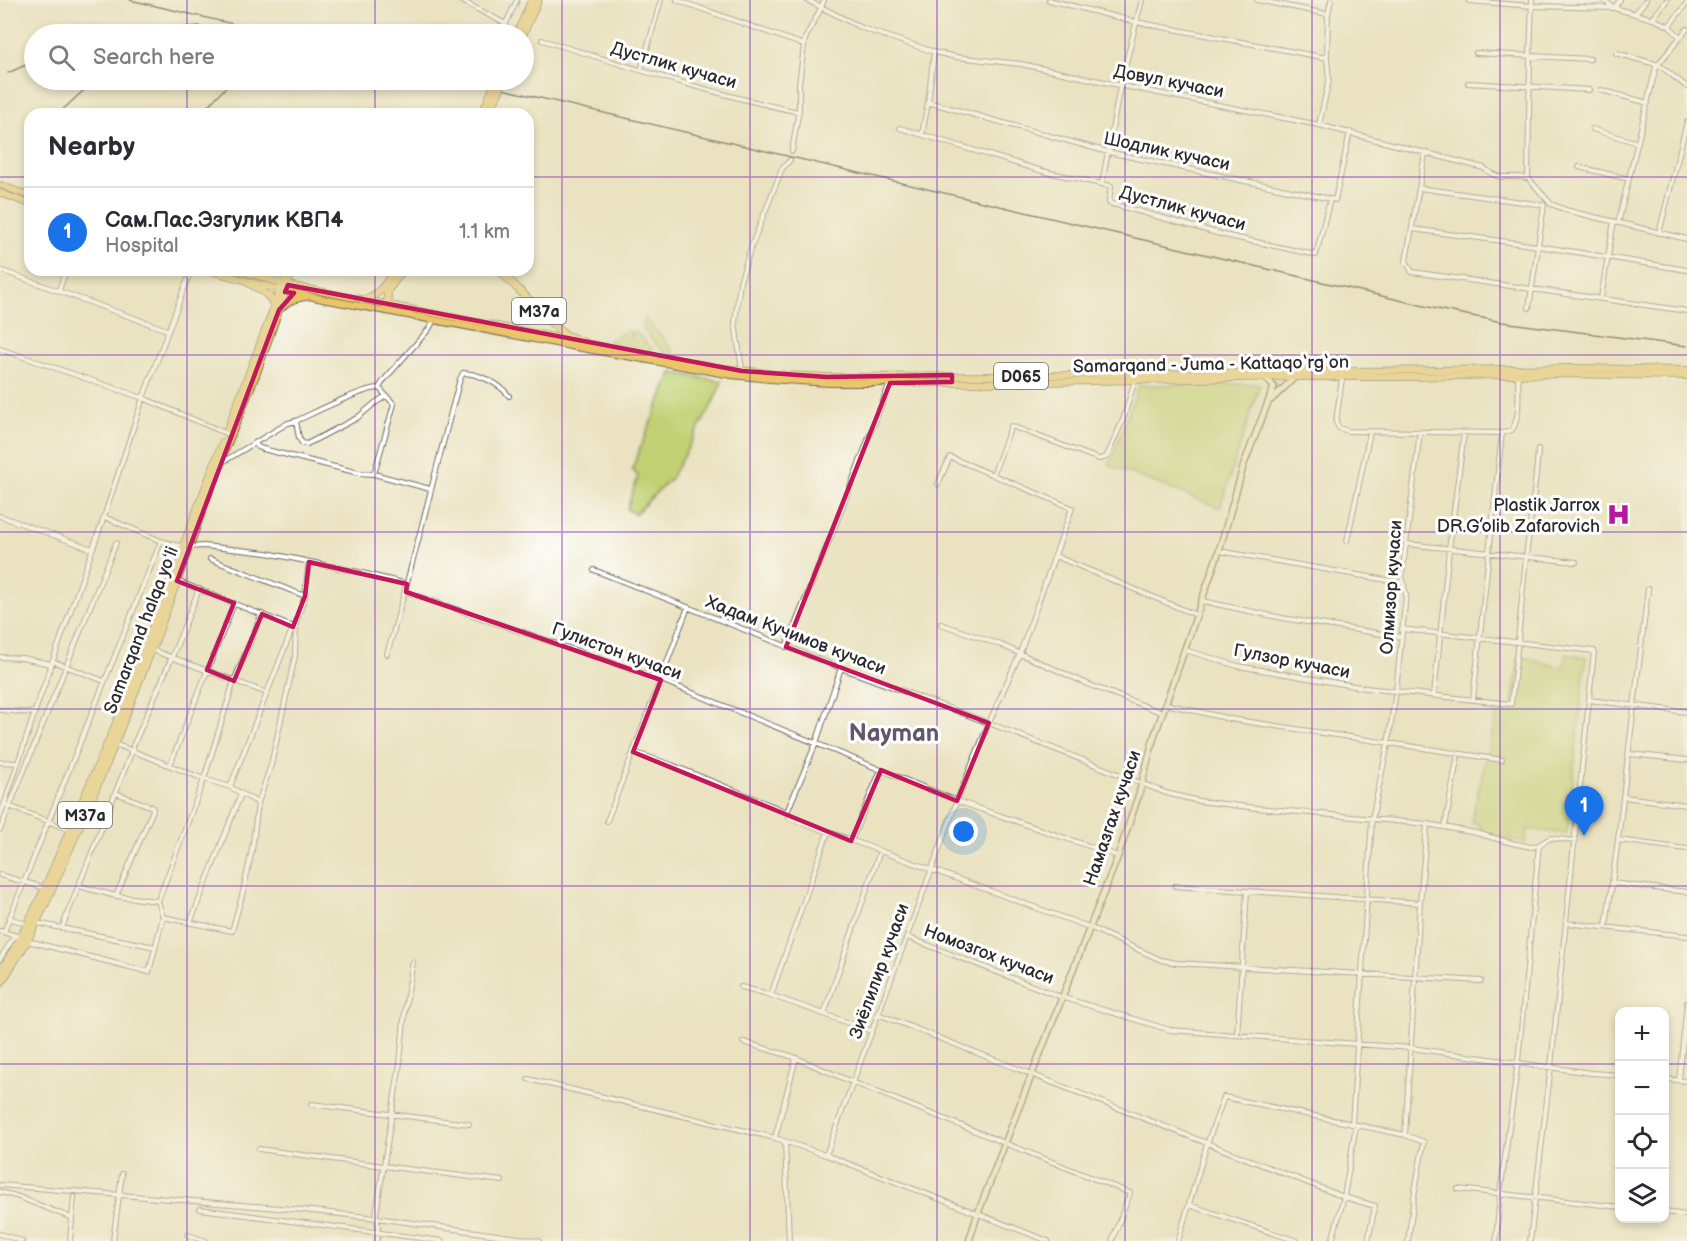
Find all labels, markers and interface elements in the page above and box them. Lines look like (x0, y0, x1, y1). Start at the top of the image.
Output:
search box (24, 24, 534, 90)
street label: Дустлик кучаси (609, 38, 739, 93)
icon: search (45, 41, 78, 74)
text: Search here (93, 44, 215, 71)
street label: Довул кучаси (1112, 61, 1226, 102)
street label: Шодлик кучаси (1102, 128, 1232, 175)
text: Nearby (48, 132, 135, 163)
street label: Дустлик кучаси (1118, 182, 1248, 235)
text: Сам.Пас.Эзгулик КВП4 (105, 207, 343, 234)
text: 1 (63, 220, 72, 244)
text: 1.1 km (459, 220, 510, 244)
text: Hospital (105, 234, 178, 258)
road number: M37a (512, 298, 566, 324)
street label: Samarqand - Juma - Kattaqo‘rg‘on (1073, 352, 1349, 377)
road number: D065 (994, 363, 1048, 389)
place label: Plastik Jarrox DR.G’olib Zafarovich (1437, 495, 1601, 537)
hospital icon: Plastik Jarrox DR.G’olib Zafarovich (1605, 502, 1631, 528)
street label: Олмизор кучаси (1376, 519, 1407, 655)
street label: Samarqand halqa yoʻli (100, 544, 183, 717)
street label: Хадам Кучимов кучаси (703, 591, 889, 680)
street label: Гулистон кучаси (549, 618, 685, 685)
street label: Гулзор кучаси (1232, 640, 1352, 683)
district label: Nayman (849, 719, 939, 748)
street label: Намазгах кучаси (1079, 748, 1146, 889)
pin: 1 (1564, 786, 1604, 836)
road number: M37a (58, 802, 112, 828)
your location (949, 817, 978, 846)
street label: Зиёлилир кучаси (845, 901, 914, 1042)
street label: Номозгох кучаси (921, 920, 1057, 989)
map controls (1615, 1007, 1669, 1223)
button: + (1615, 1007, 1669, 1061)
button: − (1615, 1061, 1669, 1115)
button: locate (1615, 1115, 1669, 1169)
button: layers (1615, 1169, 1669, 1223)

